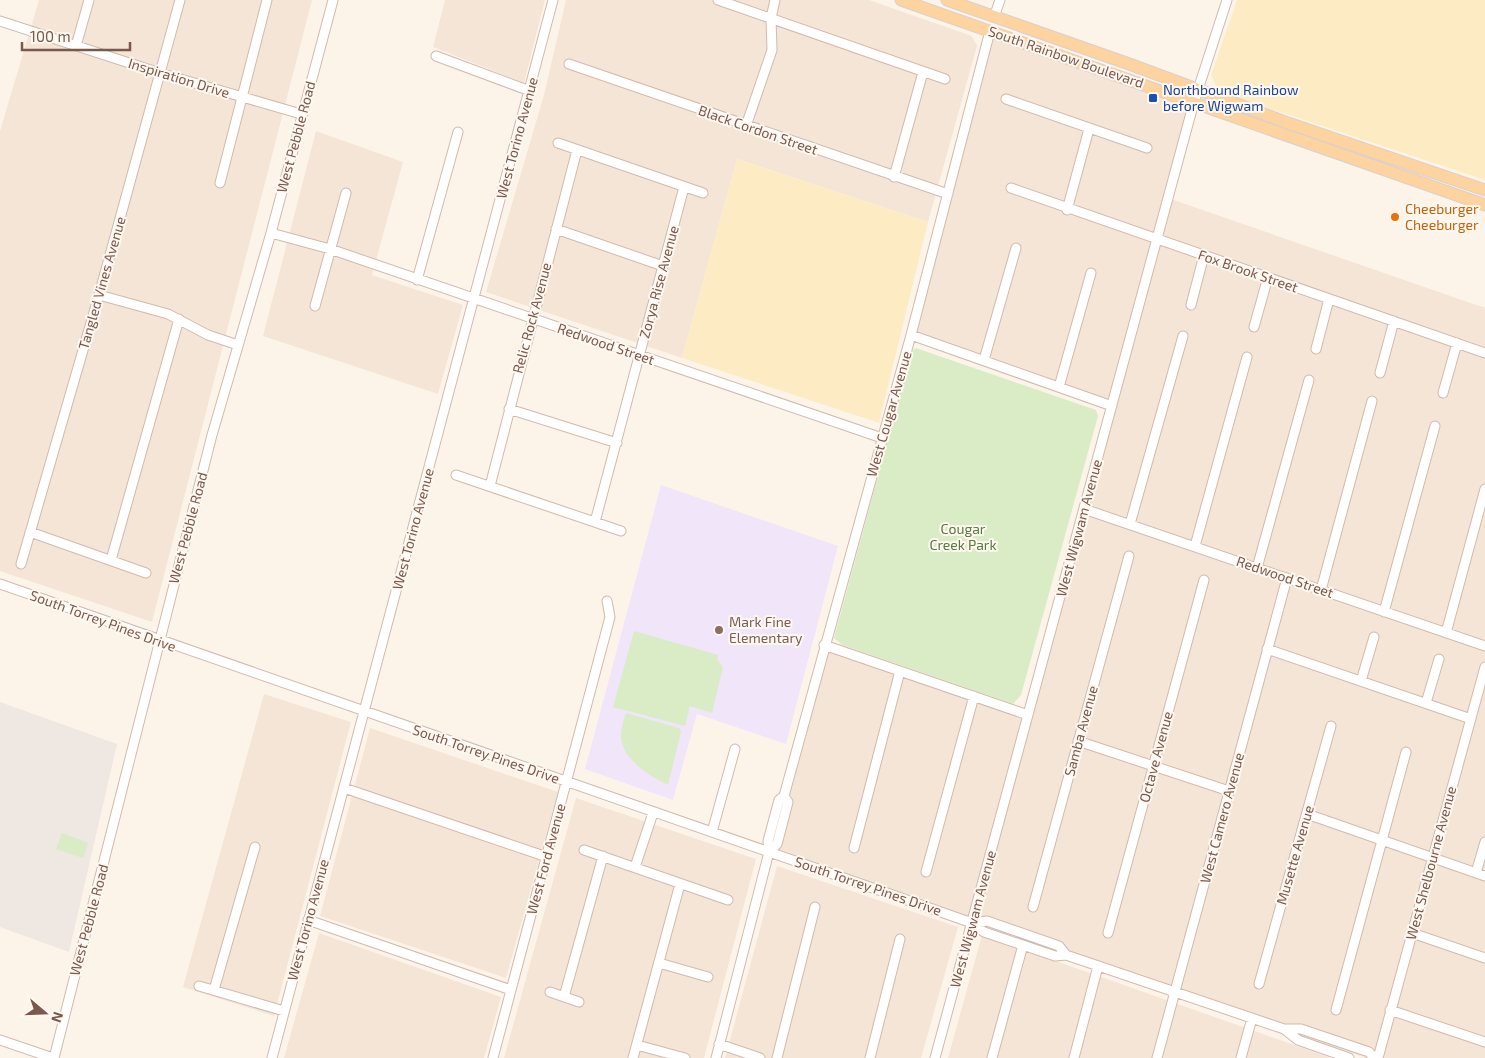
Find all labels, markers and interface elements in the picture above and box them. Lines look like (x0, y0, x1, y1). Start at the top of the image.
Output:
scale bar (22, 20, 130, 52)
street label: South Rainbow Boulevard (986, 22, 1146, 91)
text: 100 m (30, 27, 71, 45)
street label: Inspiration Drive (126, 54, 232, 101)
street label: West Torino Avenue (492, 75, 541, 201)
street label: West Pebble Road (272, 79, 319, 195)
place label: Northbound Rainbow before Wigwam (1163, 81, 1299, 114)
marker: Northbound Rainbow before Wigwam (1147, 92, 1159, 104)
street label: Black Cordon Street (696, 101, 820, 158)
place label: Cheeburger Cheeburger (1405, 200, 1479, 233)
marker: Cheeburger Cheeburger (1389, 211, 1401, 223)
street label: Tangled Vines Avenue (74, 214, 129, 351)
street label: Zorya Rise Avenue (635, 224, 682, 340)
street label: Fox Brook Street (1196, 245, 1300, 296)
street label: Relic Rock Avenue (509, 261, 554, 375)
street label: Redwood Street (555, 319, 657, 368)
street label: West Cougar Avenue (862, 349, 915, 479)
street label: West Wigwam Avenue (1052, 457, 1105, 598)
street label: West Torino Avenue (388, 466, 437, 592)
street label: West Pebble Road (164, 470, 211, 586)
park label: Cougar Creek Park (929, 520, 997, 553)
street label: Redwood Street (1234, 552, 1336, 601)
street label: South Torrey Pines Drive (28, 586, 179, 655)
place label: Mark Fine Elementary (729, 613, 803, 646)
marker: Mark Fine Elementary (713, 624, 725, 636)
street label: Samba Avenue (1060, 684, 1101, 778)
street label: Octave Avenue (1135, 709, 1176, 804)
street label: South Torrey Pines Drive (411, 720, 562, 787)
street label: West Camero Avenue (1196, 751, 1247, 885)
street label: West Shelbourne Avenue (1402, 784, 1459, 942)
street label: West Ford Avenue (522, 801, 569, 916)
street label: Musette Avenue (1272, 803, 1317, 907)
street label: West Wigwam Avenue (946, 848, 999, 989)
street label: South Torrey Pines Drive (793, 852, 944, 919)
street label: West Torino Avenue (283, 857, 332, 983)
street label: West Pebble Road (65, 862, 112, 978)
north arrow (20, 988, 70, 1038)
text: N (48, 1010, 67, 1025)

